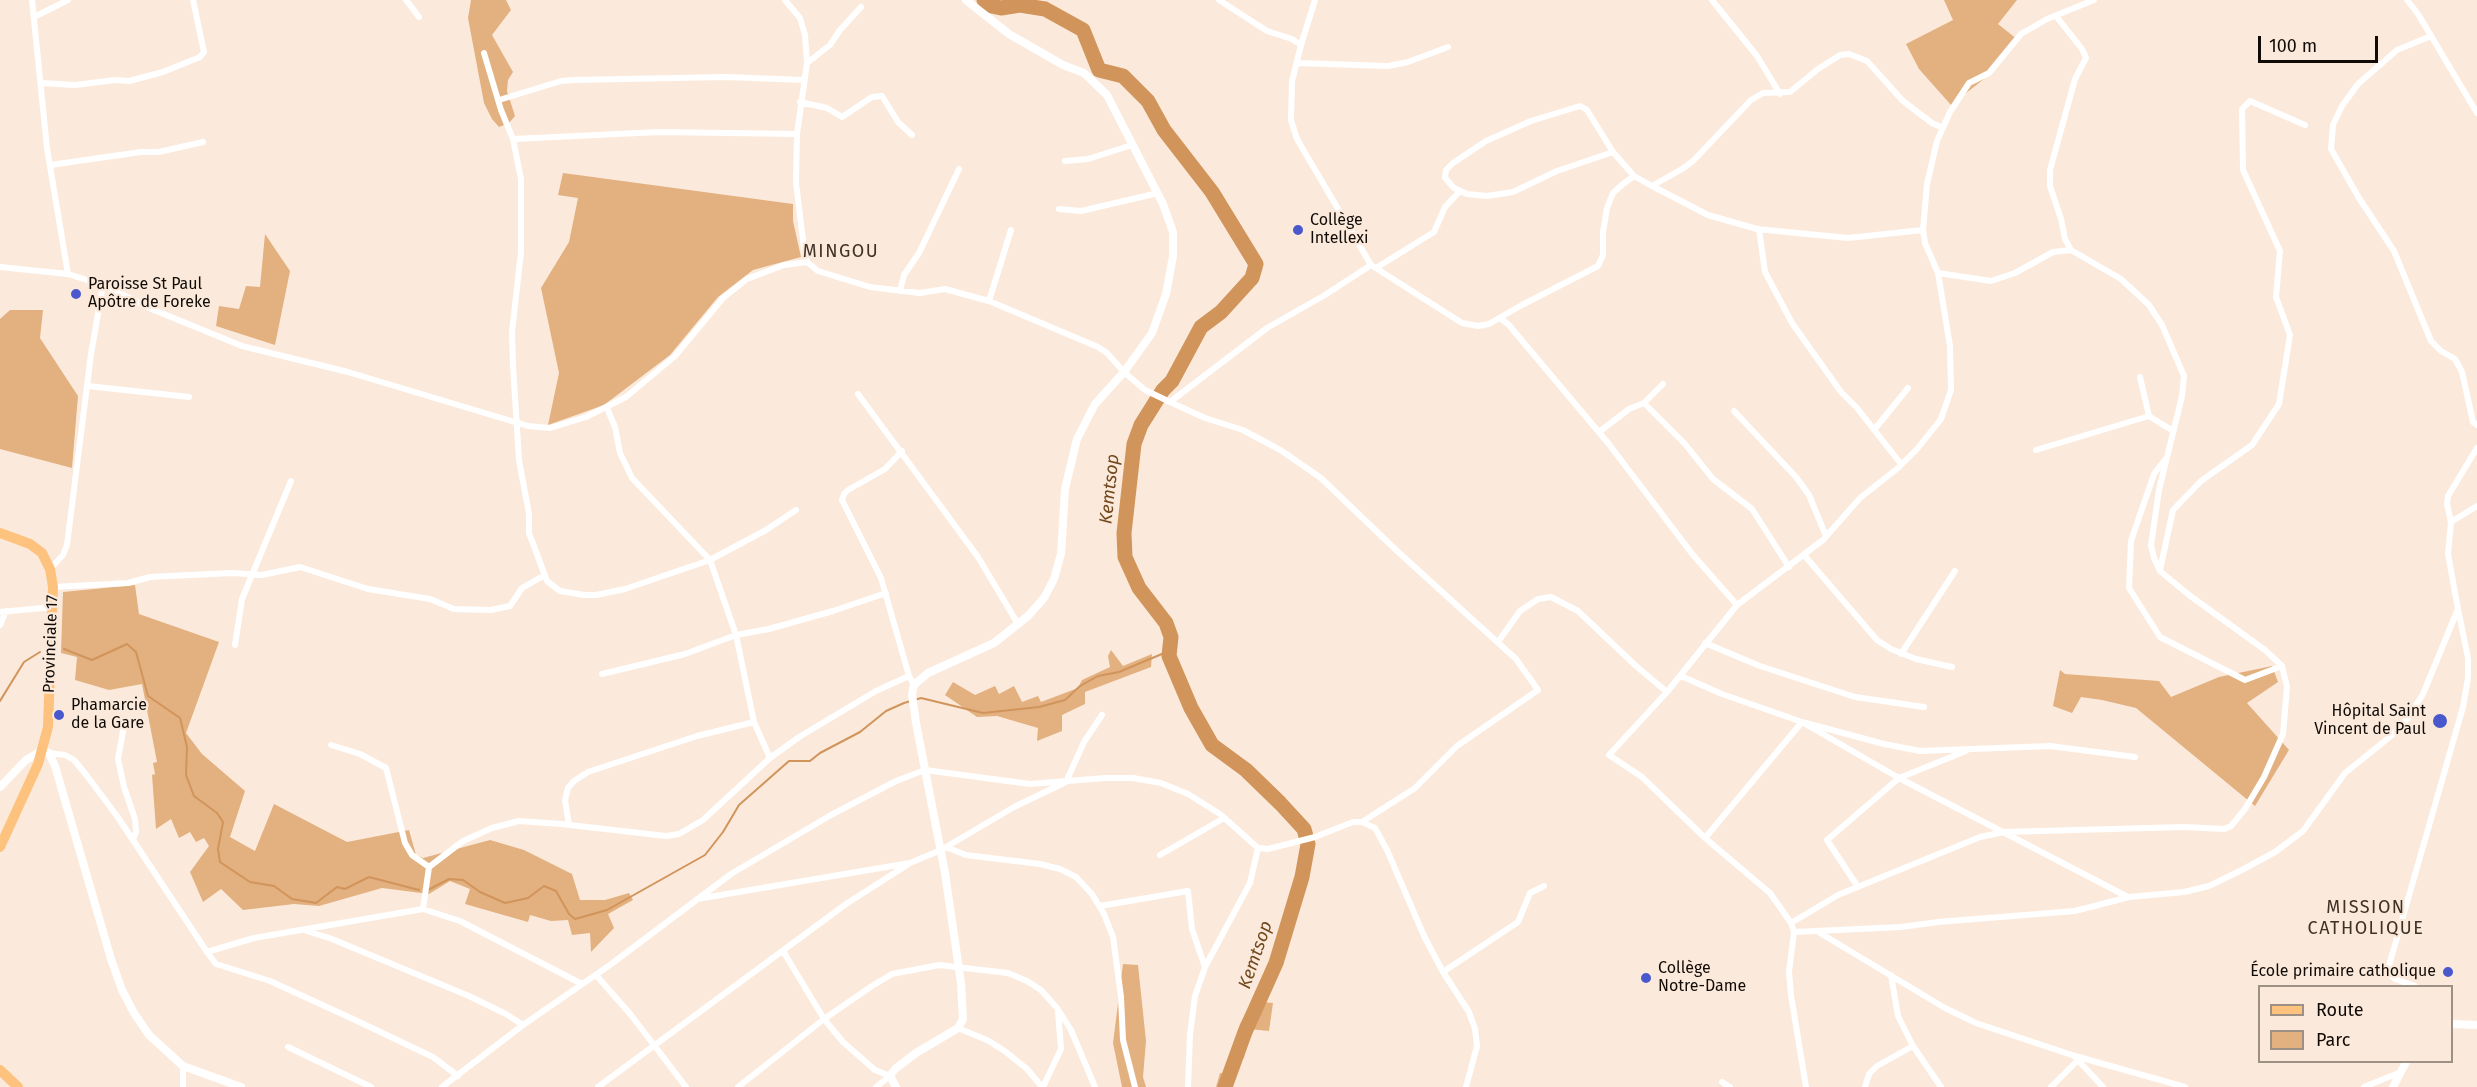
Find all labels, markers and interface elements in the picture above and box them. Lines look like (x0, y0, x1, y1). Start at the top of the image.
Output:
scale bar (2261, 24, 2381, 62)
text: 100 m (2269, 35, 2317, 57)
place label: Collège Intellexi (1310, 211, 1368, 249)
marker: Collège Intellexi (1291, 223, 1305, 237)
district label: MINGOU (803, 241, 879, 263)
place label: Paroisse St Paul Apôtre de Foreke (88, 275, 211, 313)
marker: Paroisse St Paul Apôtre de Foreke (69, 287, 83, 301)
water label: Kemtsop (1096, 453, 1124, 525)
street label: Provinciale 17 (40, 595, 62, 693)
place label: Phamarcie de la Gare (71, 696, 147, 734)
place label: Hôpital Saint Vincent de Paul (2314, 702, 2426, 740)
marker: Phamarcie de la Gare (52, 708, 66, 722)
marker: Hôpital Saint Vincent de Paul (2431, 712, 2449, 730)
district label: MISSION CATHOLIQUE (2308, 897, 2424, 940)
water label: Kemtsop (1234, 918, 1278, 992)
place label: Collège Notre-Dame (1658, 959, 1746, 997)
place label: École primaire catholique (2250, 962, 2436, 982)
marker: École primaire catholique (2441, 965, 2455, 979)
marker: Collège Notre-Dame (1639, 971, 1653, 985)
legend (2258, 985, 2453, 1063)
text: Route (2316, 999, 2364, 1021)
text: Parc (2316, 1029, 2350, 1051)

